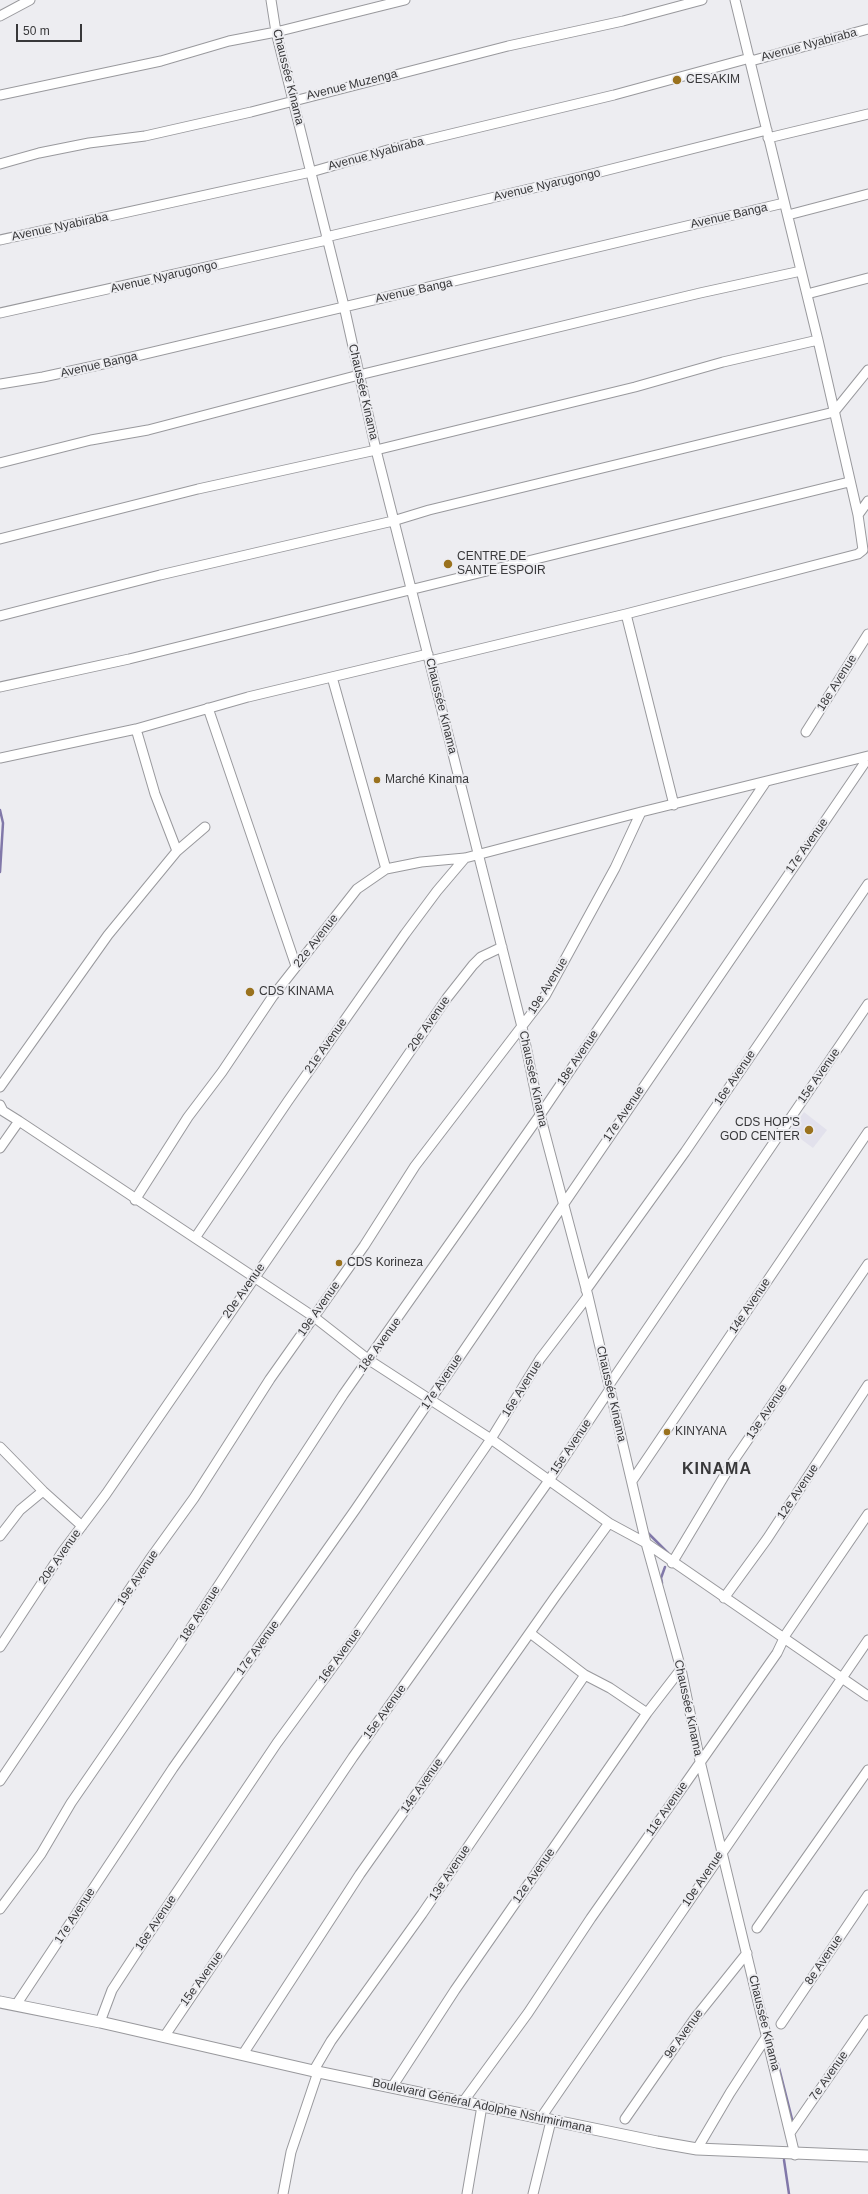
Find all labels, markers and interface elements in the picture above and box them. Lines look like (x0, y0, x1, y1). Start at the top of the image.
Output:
scale bar (18, 16, 84, 42)
text: 50 m (23, 24, 50, 38)
street label: Avenue Nyabiraba (760, 25, 858, 65)
street label: Chaussée Kinama (269, 28, 307, 126)
street label: Avenue Muzenga (305, 67, 399, 103)
place label: CESAKIM (686, 73, 740, 87)
marker: CESAKIM (671, 74, 683, 86)
street label: Avenue Nyabiraba (327, 134, 425, 174)
street label: Avenue Nyarugongo (492, 166, 602, 204)
street label: Avenue Banga (689, 200, 769, 232)
street label: Avenue Nyabiraba (10, 210, 110, 244)
street label: Avenue Nyarugongo (109, 258, 219, 296)
street label: Avenue Banga (374, 276, 454, 306)
street label: Chaussée Kinama (345, 343, 381, 441)
street label: Avenue Banga (59, 349, 139, 381)
place label: CENTRE DE SANTE ESPOIR (457, 550, 546, 578)
marker: CENTRE DE SANTE ESPOIR (442, 558, 454, 570)
street label: 18e Avenue (814, 652, 860, 714)
street label: Chaussée Kinama (422, 657, 460, 755)
place label: Marché Kinama (385, 773, 469, 787)
marker: Marché Kinama (372, 775, 382, 785)
street label: 17e Avenue (783, 816, 831, 876)
street label: 22e Avenue (291, 911, 341, 971)
street label: 19e Avenue (525, 955, 571, 1017)
place label: CDS KINAMA (259, 985, 334, 999)
marker: CDS KINAMA (244, 986, 256, 998)
street label: 20e Avenue (405, 994, 453, 1054)
street label: 21e Avenue (302, 1016, 350, 1076)
street label: 18e Avenue (554, 1028, 602, 1088)
street label: Chaussée Kinama (516, 1030, 550, 1128)
street label: 15e Avenue (795, 1046, 843, 1106)
street label: 16e Avenue (711, 1048, 759, 1108)
street label: 17e Avenue (600, 1084, 648, 1144)
place label: CDS HOP'S GOD CENTER (720, 1116, 800, 1144)
marker: CDS HOP'S GOD CENTER (803, 1124, 815, 1136)
place label: CDS Korineza (347, 1256, 423, 1270)
marker: CDS Korineza (334, 1258, 344, 1268)
street label: 20e Avenue (220, 1261, 268, 1321)
street label: 14e Avenue (726, 1276, 774, 1336)
street label: 19e Avenue (295, 1279, 343, 1339)
street label: 18e Avenue (355, 1315, 405, 1375)
street label: Chaussée Kinama (593, 1345, 629, 1443)
street label: 17e Avenue (418, 1352, 466, 1412)
street label: 16e Avenue (499, 1358, 545, 1420)
street label: 13e Avenue (743, 1382, 791, 1442)
street label: 15e Avenue (547, 1417, 595, 1477)
place label: KINYANA (675, 1425, 727, 1439)
marker: KINYANA (662, 1427, 672, 1437)
district label: KINAMA (682, 1460, 752, 1480)
street label: 12e Avenue (774, 1462, 822, 1522)
street label: 20e Avenue (36, 1527, 84, 1587)
street label: 19e Avenue (114, 1548, 162, 1608)
street label: 18e Avenue (177, 1583, 223, 1645)
street label: 17e Avenue (233, 1618, 283, 1678)
street label: 16e Avenue (315, 1626, 365, 1686)
street label: Chaussée Kinama (671, 1659, 705, 1757)
street label: 15e Avenue (360, 1682, 410, 1742)
street label: 14e Avenue (398, 1756, 446, 1816)
street label: 11e Avenue (643, 1779, 691, 1839)
street label: 13e Avenue (426, 1843, 474, 1903)
street label: 12e Avenue (510, 1846, 558, 1906)
street label: 10e Avenue (679, 1849, 727, 1909)
street label: 17e Avenue (52, 1885, 98, 1947)
street label: 16e Avenue (132, 1893, 180, 1953)
street label: 8e Avenue (802, 1932, 846, 1988)
street label: 15e Avenue (177, 1949, 227, 2009)
street label: Chaussée Kinama (745, 1974, 783, 2072)
street label: 9e Avenue (661, 2007, 707, 2061)
street label: 7e Avenue (807, 2048, 851, 2104)
street label: Boulevard Général Adolphe Nshimirimana (371, 2076, 593, 2136)

